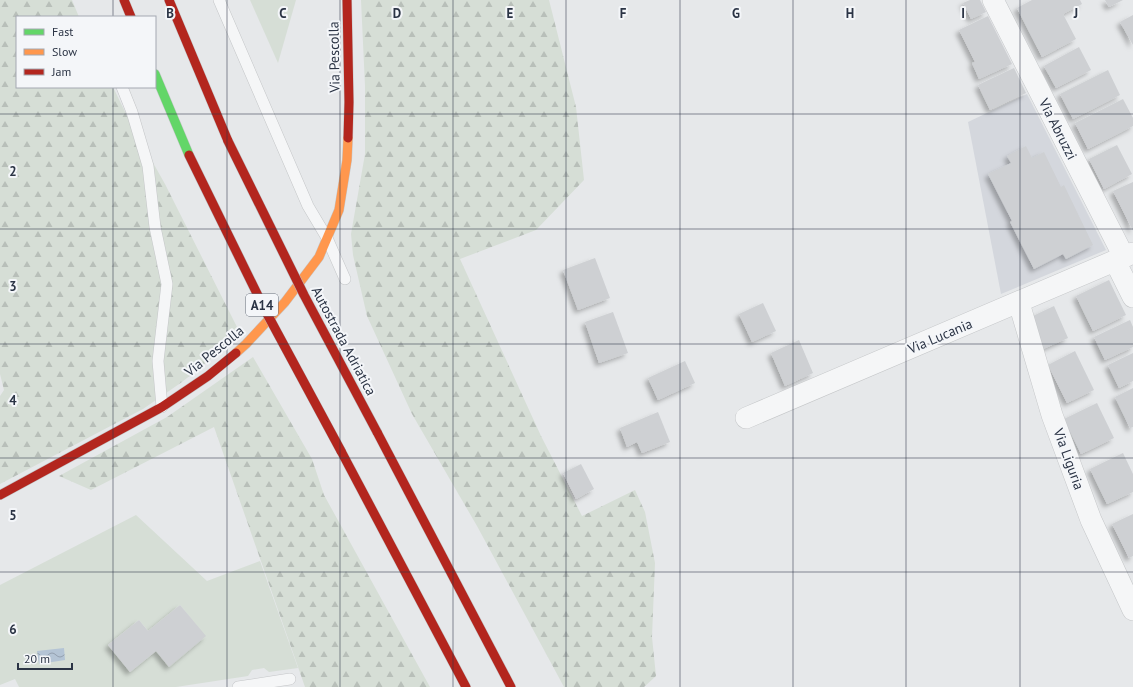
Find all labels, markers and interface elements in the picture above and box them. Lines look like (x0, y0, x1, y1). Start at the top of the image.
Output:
text: B (166, 5, 174, 22)
text: C (279, 5, 287, 22)
text: D (393, 5, 401, 22)
text: E (507, 5, 514, 22)
text: F (620, 5, 627, 22)
text: G (732, 5, 740, 22)
text: H (846, 5, 854, 22)
text: I (961, 5, 965, 22)
text: J (1073, 5, 1078, 22)
legend (16, 16, 156, 88)
street label: Via Pescolla (324, 21, 344, 94)
text: Fast (52, 24, 73, 39)
text: Slow (52, 44, 77, 59)
text: Jam (51, 64, 71, 79)
street label: Via Abruzzi (1034, 95, 1081, 163)
text: 2 (9, 163, 17, 180)
text: 3 (9, 278, 17, 295)
street label: Autostrada Adriatica (308, 283, 380, 399)
road number: A14 (246, 294, 278, 316)
street label: Via Lucania (904, 314, 975, 358)
street label: Via Pescolla (180, 322, 247, 381)
text: 4 (9, 392, 17, 409)
street label: Via Liguria (1049, 425, 1088, 492)
text: 5 (9, 507, 17, 524)
text: 6 (9, 621, 17, 638)
scale bar (18, 645, 72, 671)
text: 20 m (24, 651, 50, 666)

